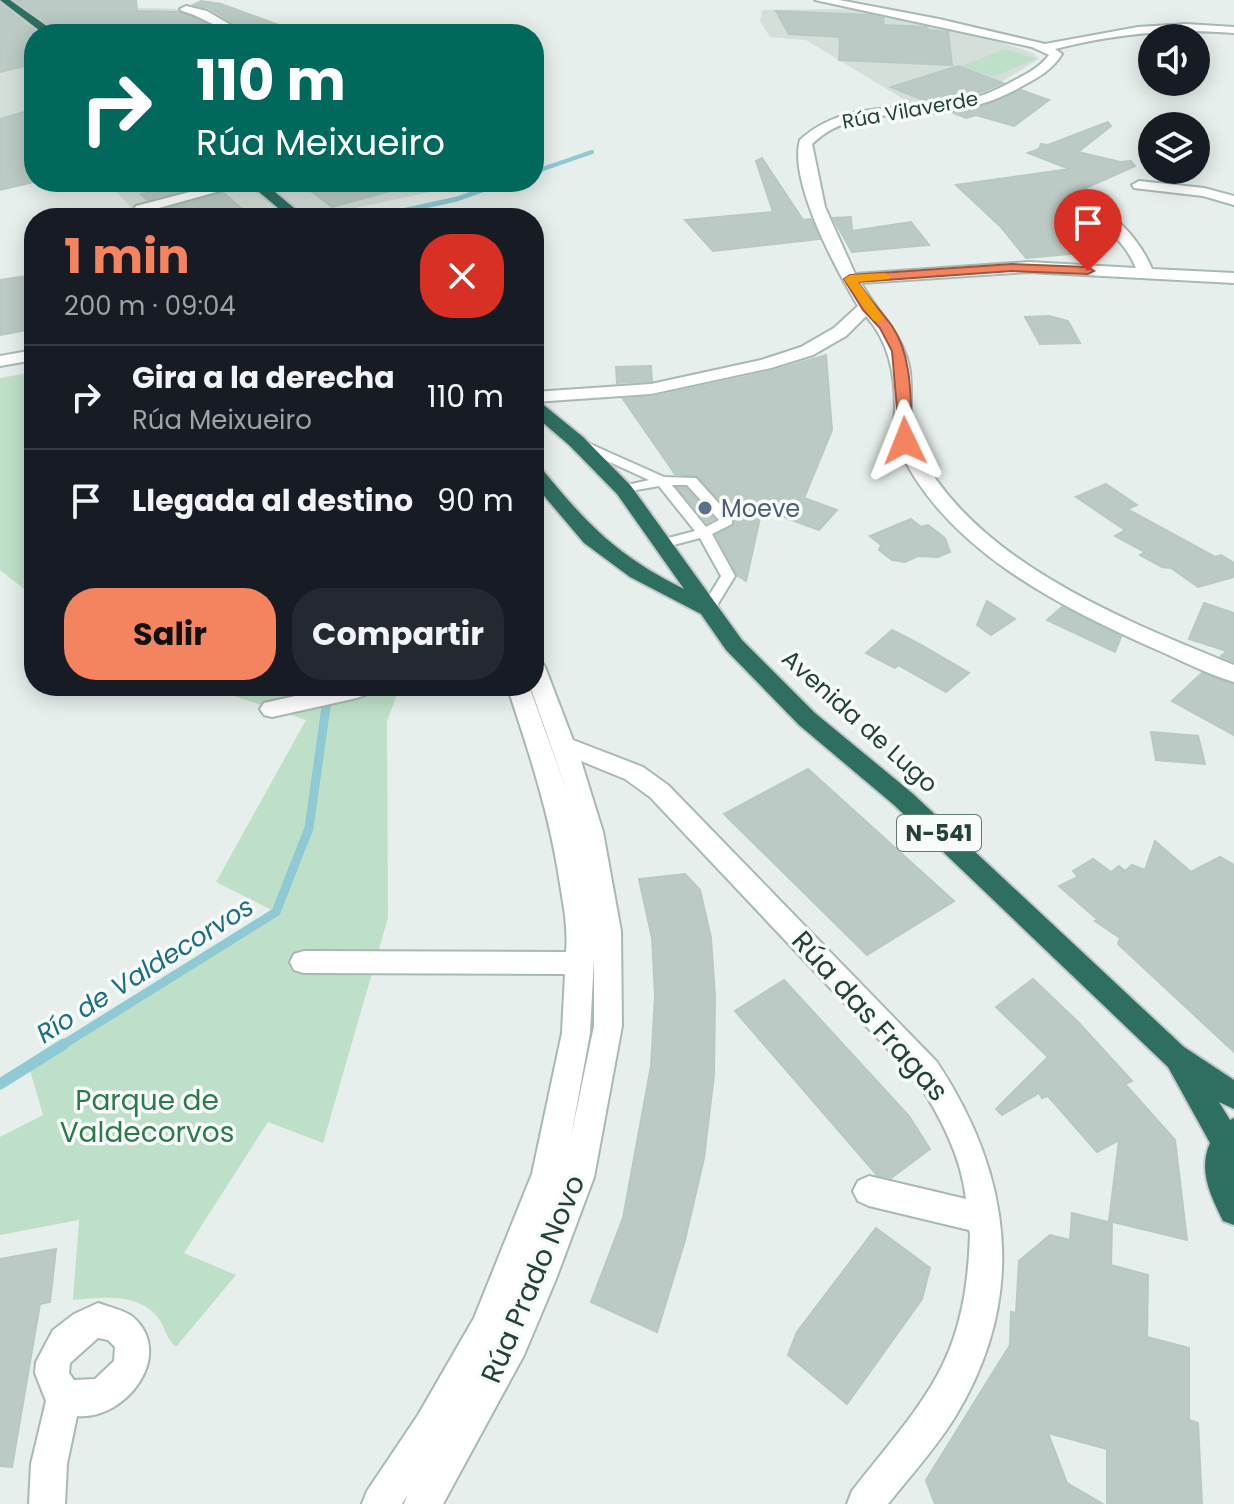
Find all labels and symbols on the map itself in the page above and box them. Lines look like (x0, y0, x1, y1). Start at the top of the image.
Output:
street label: Rúa Vilaverde (840, 84, 980, 136)
pin (1054, 189, 1122, 271)
position arrow (863, 399, 947, 483)
place label: Moeve (721, 492, 800, 525)
marker: Moeve (696, 499, 714, 517)
street label: Avenida de Lugo (775, 642, 945, 800)
road number: N-541 (897, 815, 981, 851)
water label: Río de Valdecorvos (29, 888, 261, 1052)
street label: Rúa das Fragas (783, 922, 957, 1110)
park label: Parque de Valdecorvos (60, 1081, 234, 1152)
street label: Rúa Prado Novo (472, 1169, 594, 1389)

